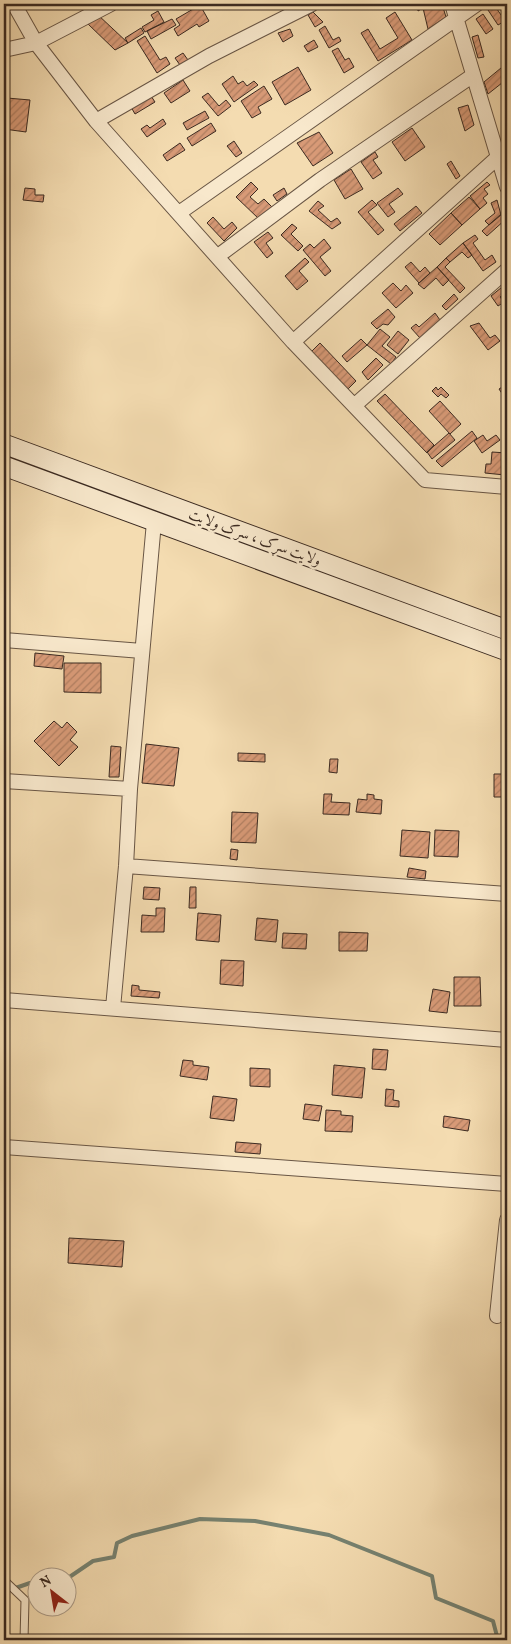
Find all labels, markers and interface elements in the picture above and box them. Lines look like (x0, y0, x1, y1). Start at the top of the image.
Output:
street label: ولایت سړک ، سرک ولایت (185, 505, 324, 572)
north arrow (28, 1566, 78, 1616)
text: N (37, 1571, 55, 1593)

